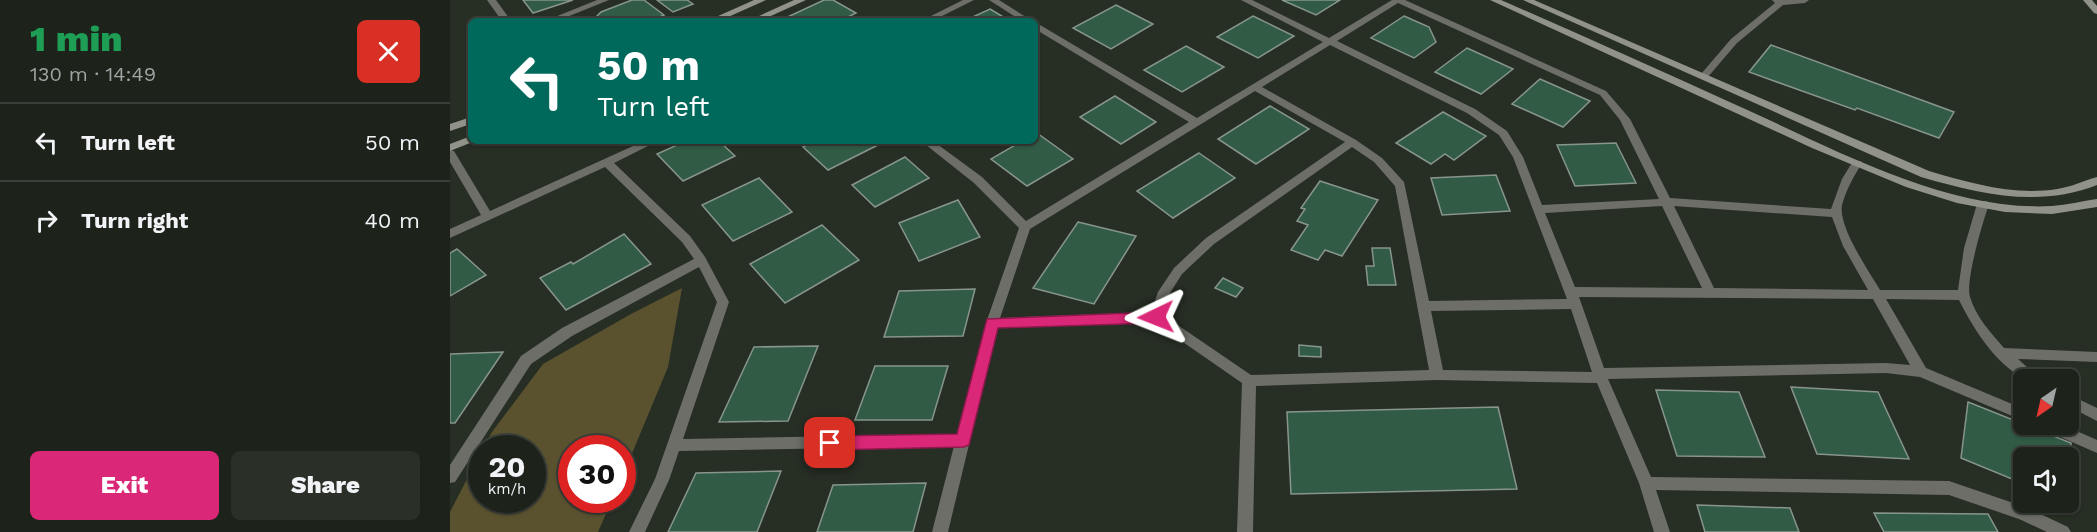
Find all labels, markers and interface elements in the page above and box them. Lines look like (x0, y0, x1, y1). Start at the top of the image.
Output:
text: 1 min (30, 18, 123, 60)
button: close (357, 20, 420, 83)
text: 50 m (597, 41, 700, 90)
icon: left (498, 42, 576, 120)
text: 130 m · 14:49 (30, 62, 156, 86)
text: Turn left (597, 91, 709, 123)
icon: left (30, 126, 63, 159)
text: Turn left (81, 130, 175, 155)
text: 50 m (365, 130, 420, 155)
icon: right (30, 204, 63, 237)
text: Turn right (81, 208, 188, 233)
text: 40 m (364, 208, 420, 233)
position arrow (1124, 285, 1188, 349)
north arrow (2013, 369, 2079, 435)
map controls (2013, 369, 2079, 513)
pin (804, 417, 855, 468)
icon: arrive (813, 426, 846, 459)
speed limit sign: 30 (558, 435, 636, 513)
button: sound (2013, 447, 2079, 513)
text: 20 (488, 449, 526, 484)
button: Exit (30, 451, 219, 520)
button: Share (231, 451, 420, 520)
text: km/h (488, 480, 526, 498)

